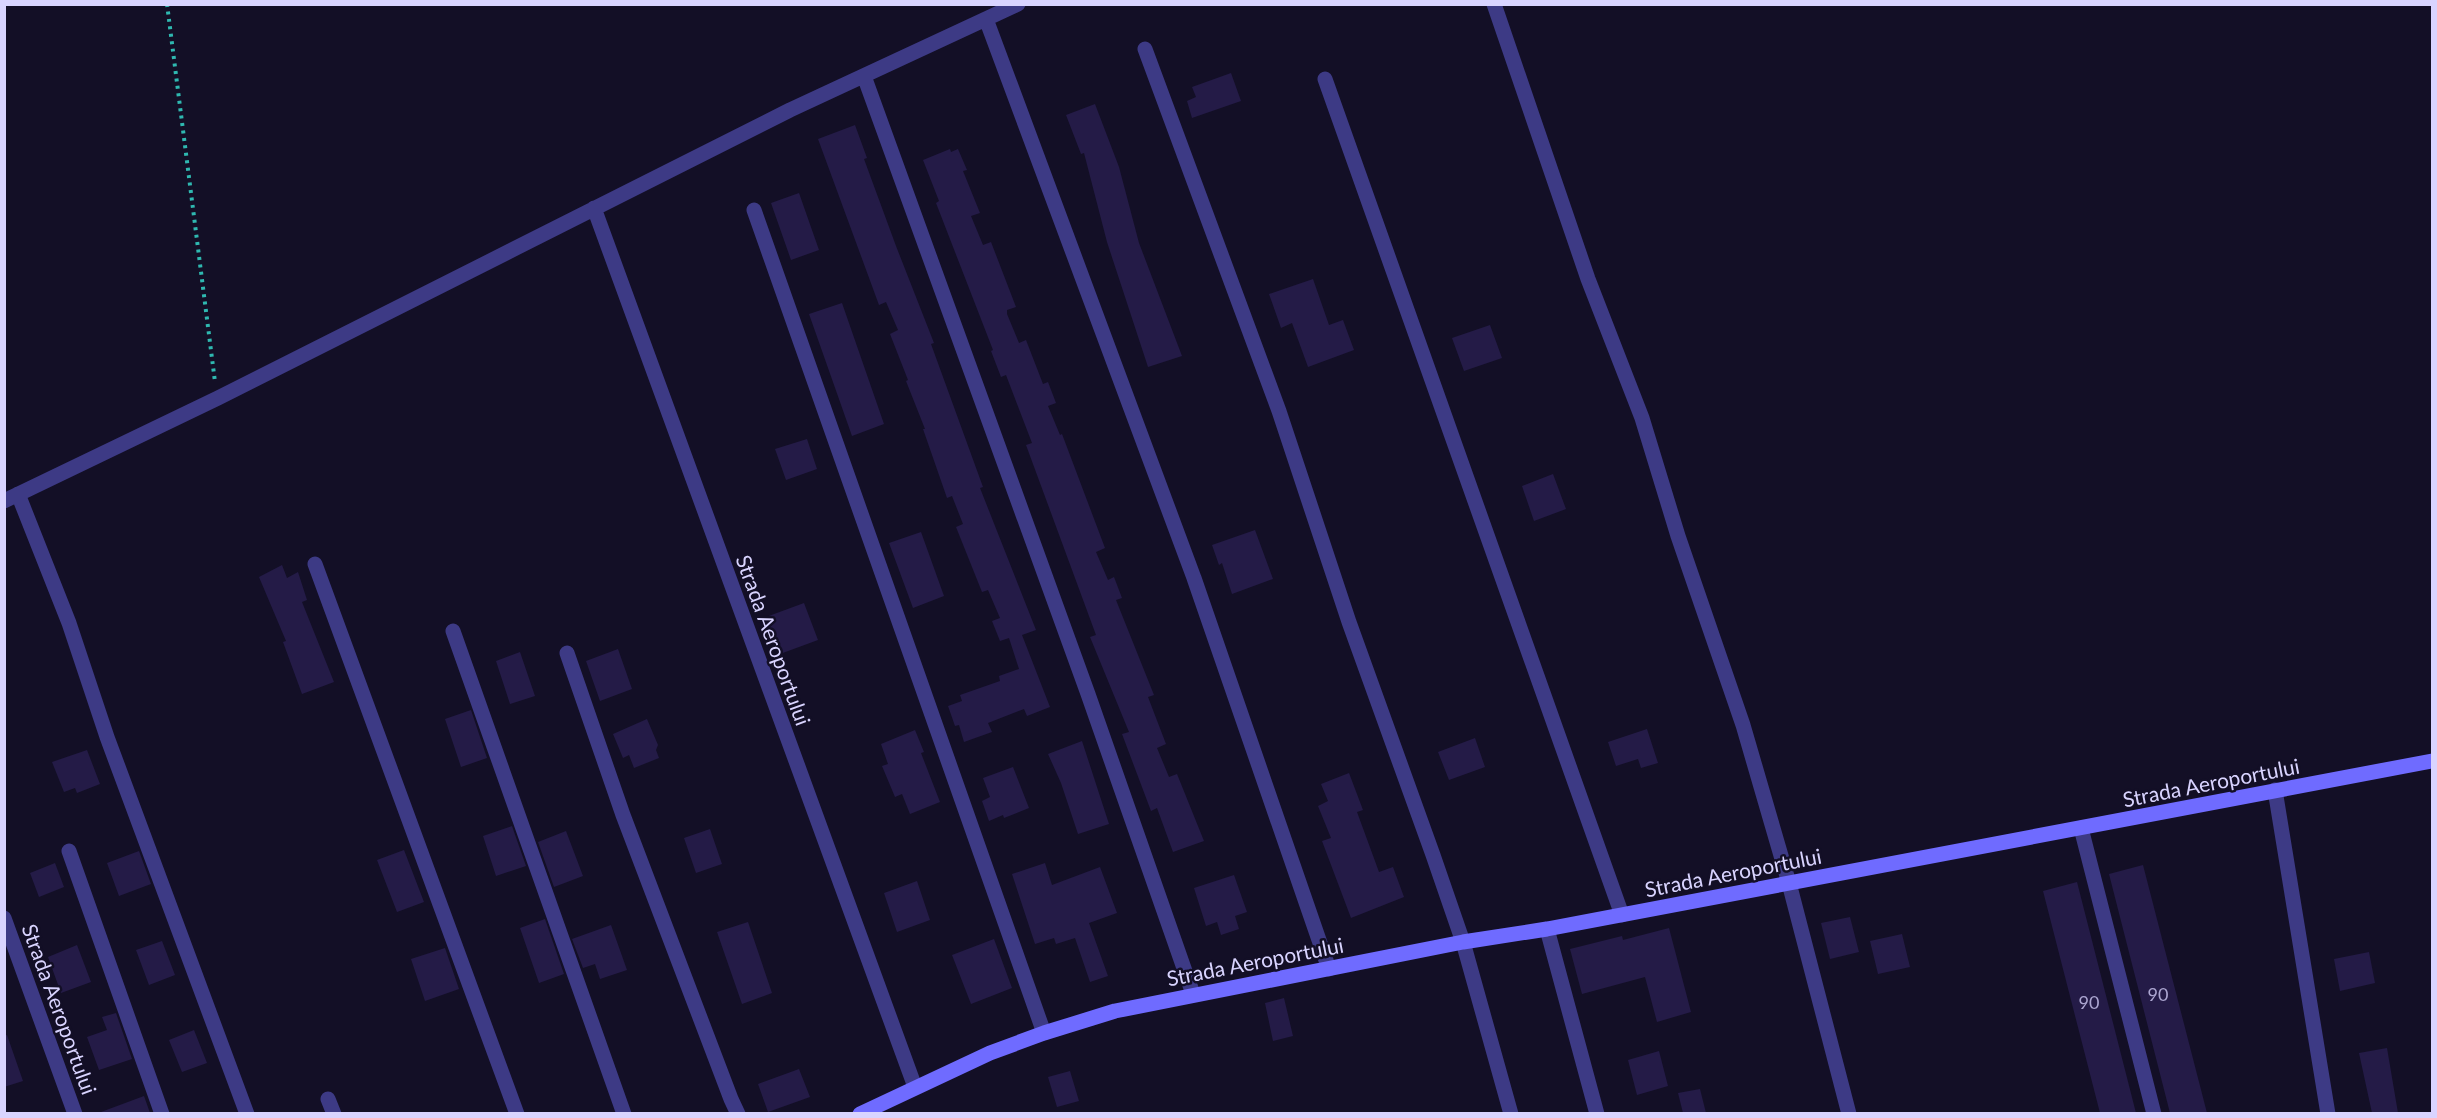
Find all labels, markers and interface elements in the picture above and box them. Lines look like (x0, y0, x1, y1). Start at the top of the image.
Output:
street label: Strada Aeroportului (732, 551, 816, 729)
street label: Strada Aeroportului (2120, 753, 2302, 811)
street label: Strada Aeroportului (1642, 843, 1824, 901)
street label: Strada Aeroportului (18, 920, 102, 1098)
street label: Strada Aeroportului (1164, 932, 1346, 990)
house number: 90 (2148, 983, 2168, 1005)
house number: 90 (2079, 991, 2099, 1013)

